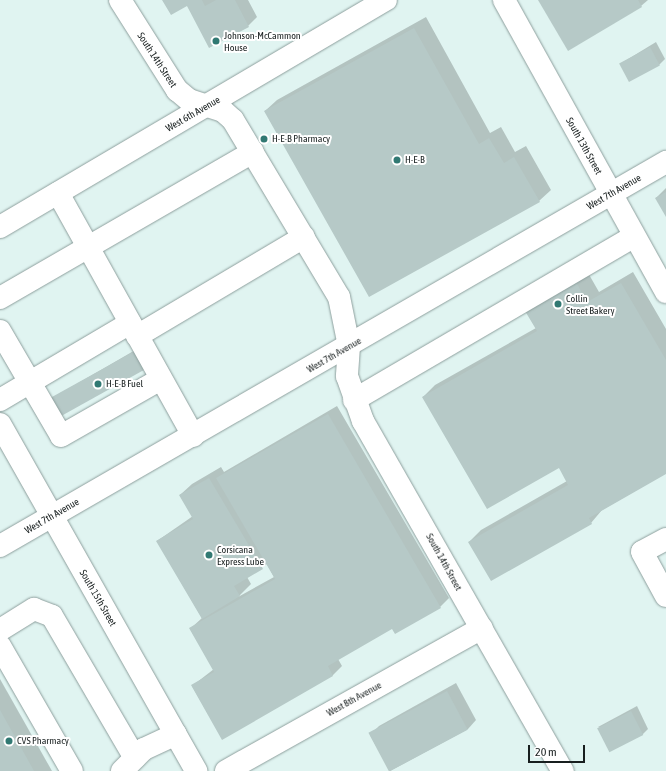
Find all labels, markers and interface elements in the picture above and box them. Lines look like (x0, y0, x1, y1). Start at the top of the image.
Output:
place label: Johnson-McCammon House (224, 29, 301, 52)
street label: South 14th Street (135, 30, 179, 90)
marker: Johnson-McCammon House (211, 36, 221, 46)
street label: West 6th Avenue (164, 94, 222, 134)
street label: South 13th Street (563, 115, 605, 177)
place label: H-E-B Pharmacy (272, 133, 330, 145)
marker: H-E-B Pharmacy (259, 134, 269, 144)
place label: H-E-B (405, 154, 425, 166)
marker: H-E-B (392, 155, 402, 165)
street label: West 7th Avenue (585, 172, 643, 212)
place label: Collin Street Bakery (566, 292, 615, 316)
marker: Collin Street Bakery (553, 299, 563, 309)
street label: West 7th Avenue (305, 335, 363, 375)
place label: H-E-B Fuel (106, 378, 143, 390)
marker: H-E-B Fuel (93, 379, 103, 389)
street label: West 7th Avenue (23, 496, 81, 536)
street label: South 14th Street (423, 531, 465, 593)
place label: Corsicana Express Lube (217, 543, 264, 566)
marker: Corsicana Express Lube (204, 550, 214, 560)
street label: South 15th Street (77, 568, 119, 628)
street label: West 8th Avenue (325, 679, 383, 719)
place label: CVS Pharmacy (17, 735, 69, 747)
marker: CVS Pharmacy (4, 736, 14, 746)
scale bar (530, 737, 587, 763)
text: 20 m (535, 745, 557, 759)

